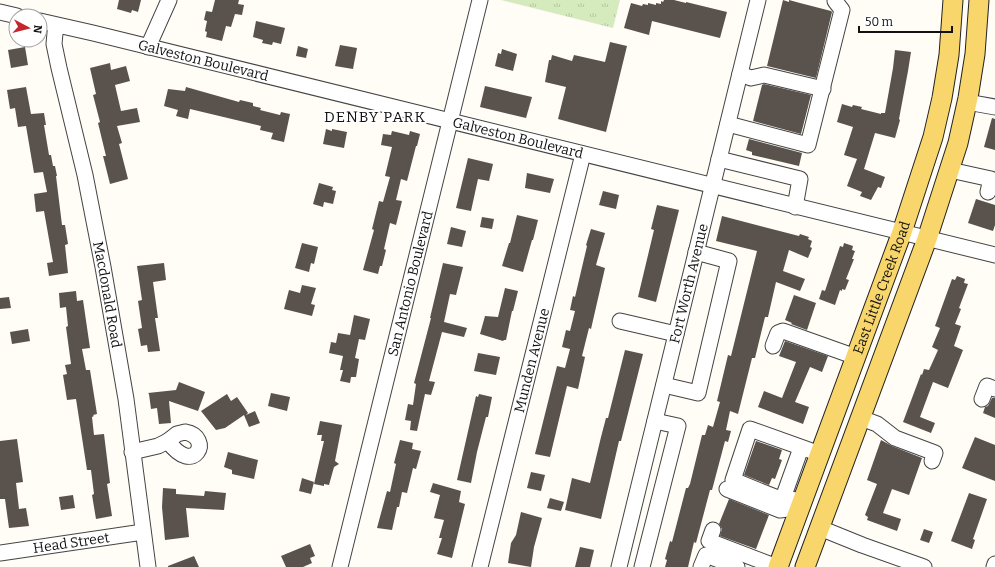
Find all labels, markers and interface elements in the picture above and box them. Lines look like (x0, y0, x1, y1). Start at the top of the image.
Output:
north arrow (8, 8, 48, 48)
scale bar (859, 8, 952, 34)
text: 50 m (865, 15, 894, 29)
text: N (30, 24, 44, 35)
street label: Galveston Boulevard (136, 36, 270, 85)
district label: DENBY PARK (324, 108, 426, 126)
street label: Galveston Boulevard (451, 114, 585, 162)
street label: San Antonio Boulevard (384, 209, 437, 358)
street label: East Little Creek Road (850, 219, 914, 357)
street label: Fort Worth Avenue (666, 222, 712, 345)
street label: Macdonald Road (89, 240, 125, 349)
street label: Munden Avenue (511, 306, 553, 414)
street label: Head Street (32, 529, 111, 557)

